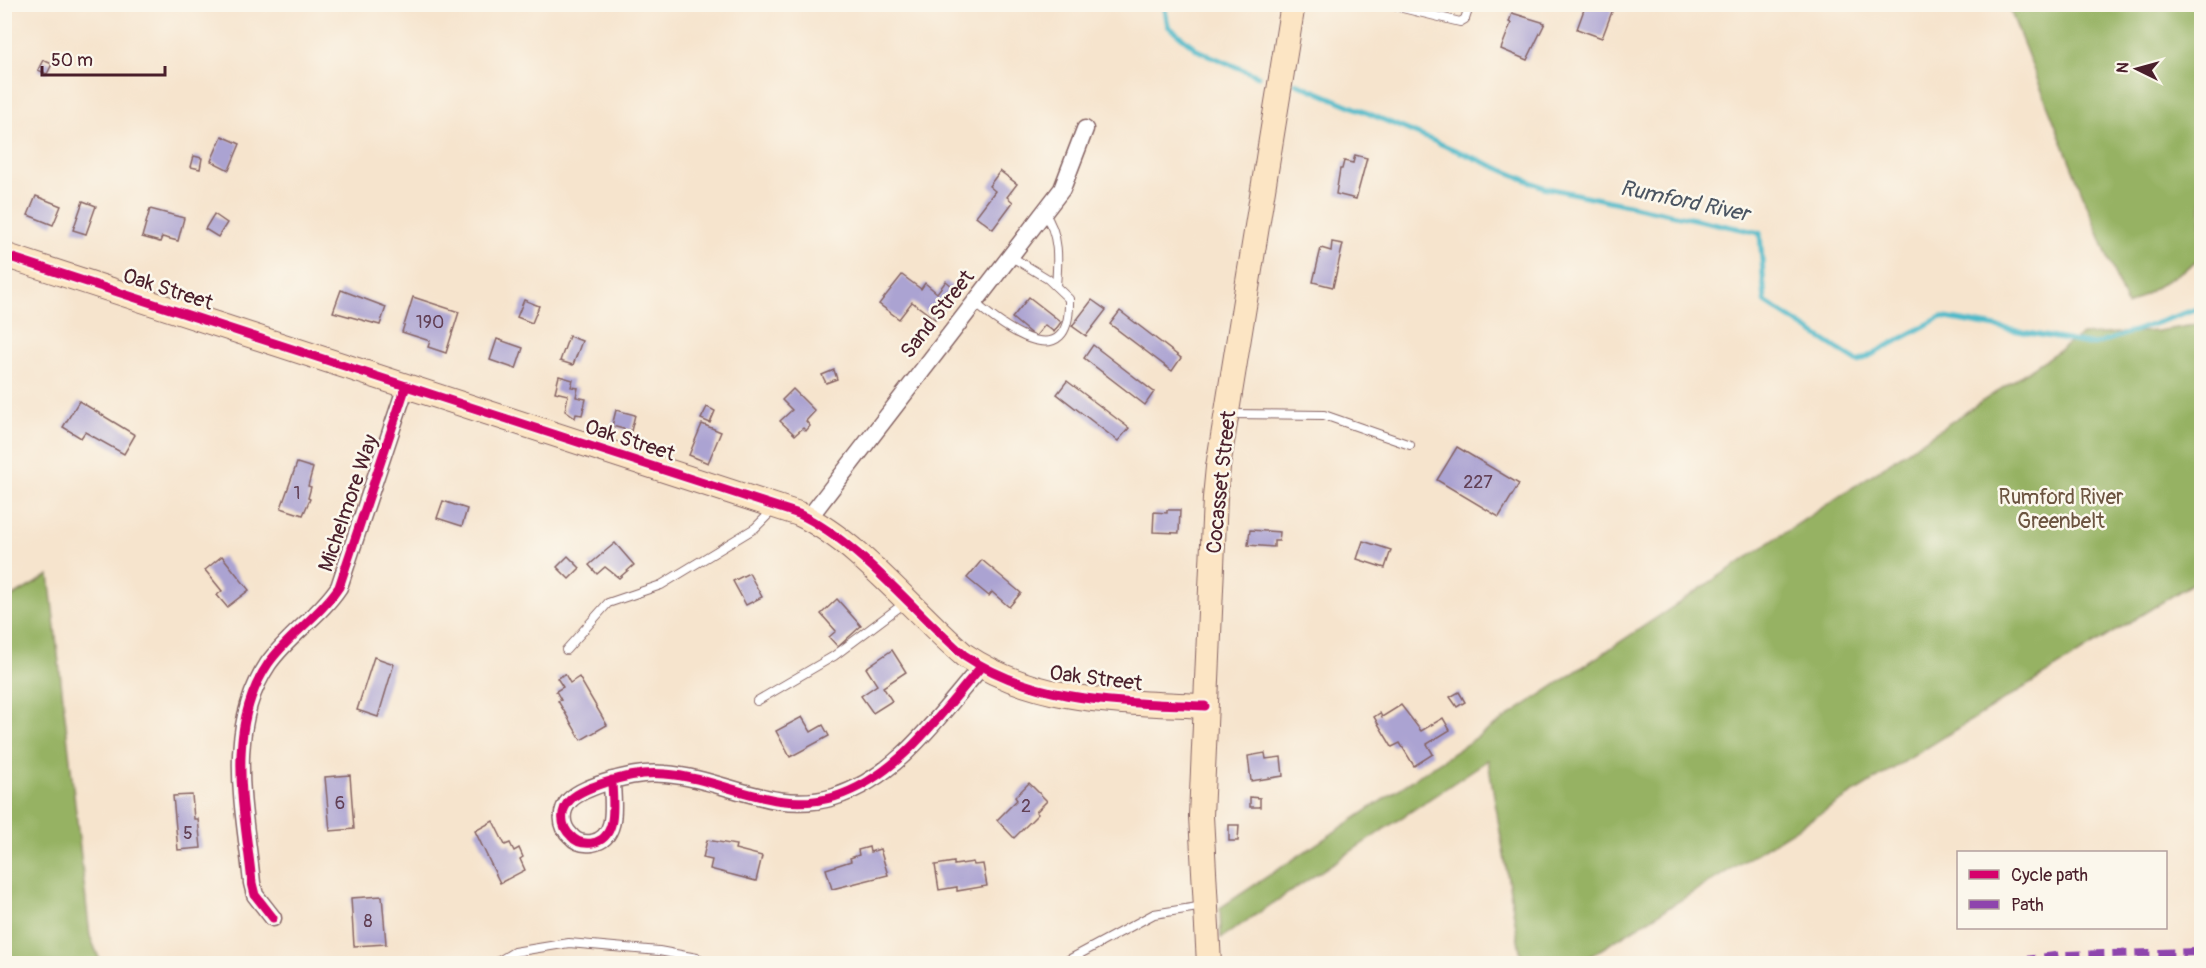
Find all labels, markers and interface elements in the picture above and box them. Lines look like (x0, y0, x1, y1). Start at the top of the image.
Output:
scale bar (42, 39, 165, 77)
north arrow (2107, 39, 2167, 99)
text: 50 m (51, 49, 93, 72)
text: N (2113, 61, 2134, 74)
water label: Rumford River (1618, 174, 1755, 229)
street label: Oak Street (119, 262, 217, 317)
street label: Sand Street (894, 264, 981, 364)
house number: 190 (416, 311, 444, 334)
street label: Cocasset Street (1201, 409, 1242, 555)
street label: Oak Street (581, 413, 679, 468)
street label: Michelmore Way (312, 431, 385, 575)
house number: 227 (1463, 471, 1493, 494)
house number: 1 (293, 482, 301, 505)
park label: Rumford River Greenbelt (1998, 484, 2124, 535)
street label: Oak Street (1048, 659, 1144, 698)
house number: 6 (335, 792, 345, 815)
house number: 2 (1021, 795, 1031, 818)
house number: 5 (183, 822, 193, 845)
legend (1957, 851, 2167, 929)
text: Cycle path (2011, 864, 2088, 887)
text: Path (2011, 894, 2044, 917)
house number: 8 (363, 910, 373, 933)

